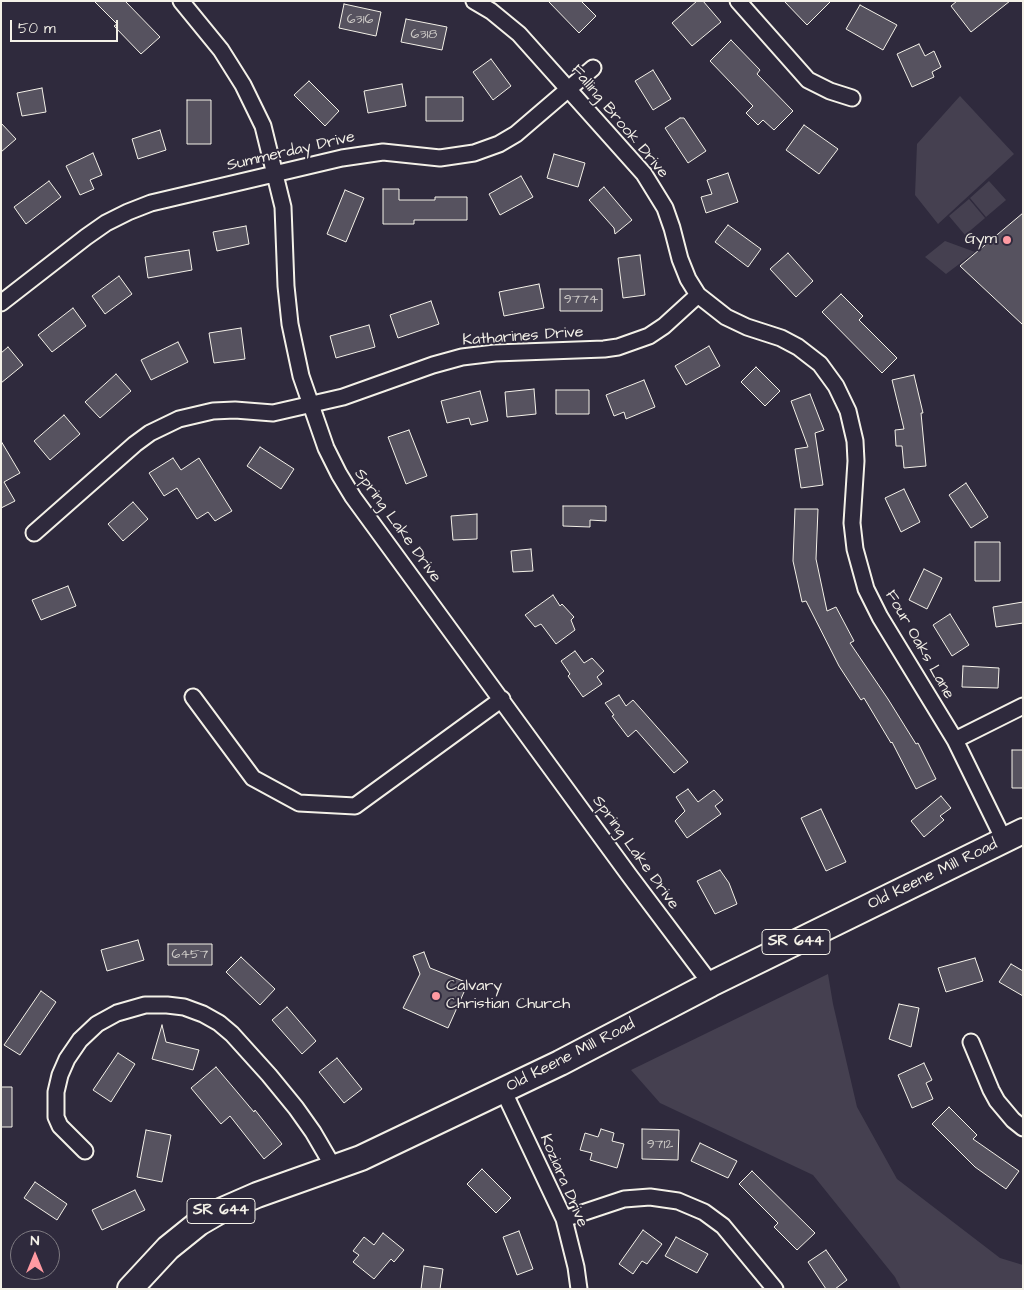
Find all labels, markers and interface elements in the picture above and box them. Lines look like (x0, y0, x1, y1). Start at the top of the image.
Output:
scale bar (12, 10, 120, 42)
house number: 6316 (347, 12, 373, 28)
text: 50 m (18, 18, 56, 39)
house number: 6318 (411, 27, 437, 43)
street label: Falling Brook Drive (566, 61, 672, 183)
street label: Summerday Drive (225, 128, 357, 176)
place label: Gym (965, 230, 997, 250)
marker: Gym (1001, 234, 1013, 246)
house number: 9774 (564, 292, 598, 308)
street label: Katharines Drive (462, 323, 584, 351)
street label: Spring Lake Drive (349, 465, 445, 587)
street label: Four Oaks Lane (880, 587, 958, 703)
street label: Spring Lake Drive (587, 792, 683, 914)
street label: Old Keene Mill Road (865, 835, 1001, 915)
road number: SR 644 (762, 930, 830, 954)
house number: 6457 (172, 947, 208, 963)
place label: Calvary Christian Church (446, 977, 570, 1015)
marker: Calvary Christian Church (430, 990, 442, 1002)
street label: Old Keene Mill Road (503, 1015, 639, 1097)
street label: Koziara Drive (535, 1132, 591, 1230)
house number: 9712 (647, 1137, 673, 1153)
road number: SR 644 (187, 1198, 255, 1224)
north arrow (10, 1230, 60, 1280)
text: N (31, 1231, 39, 1251)

